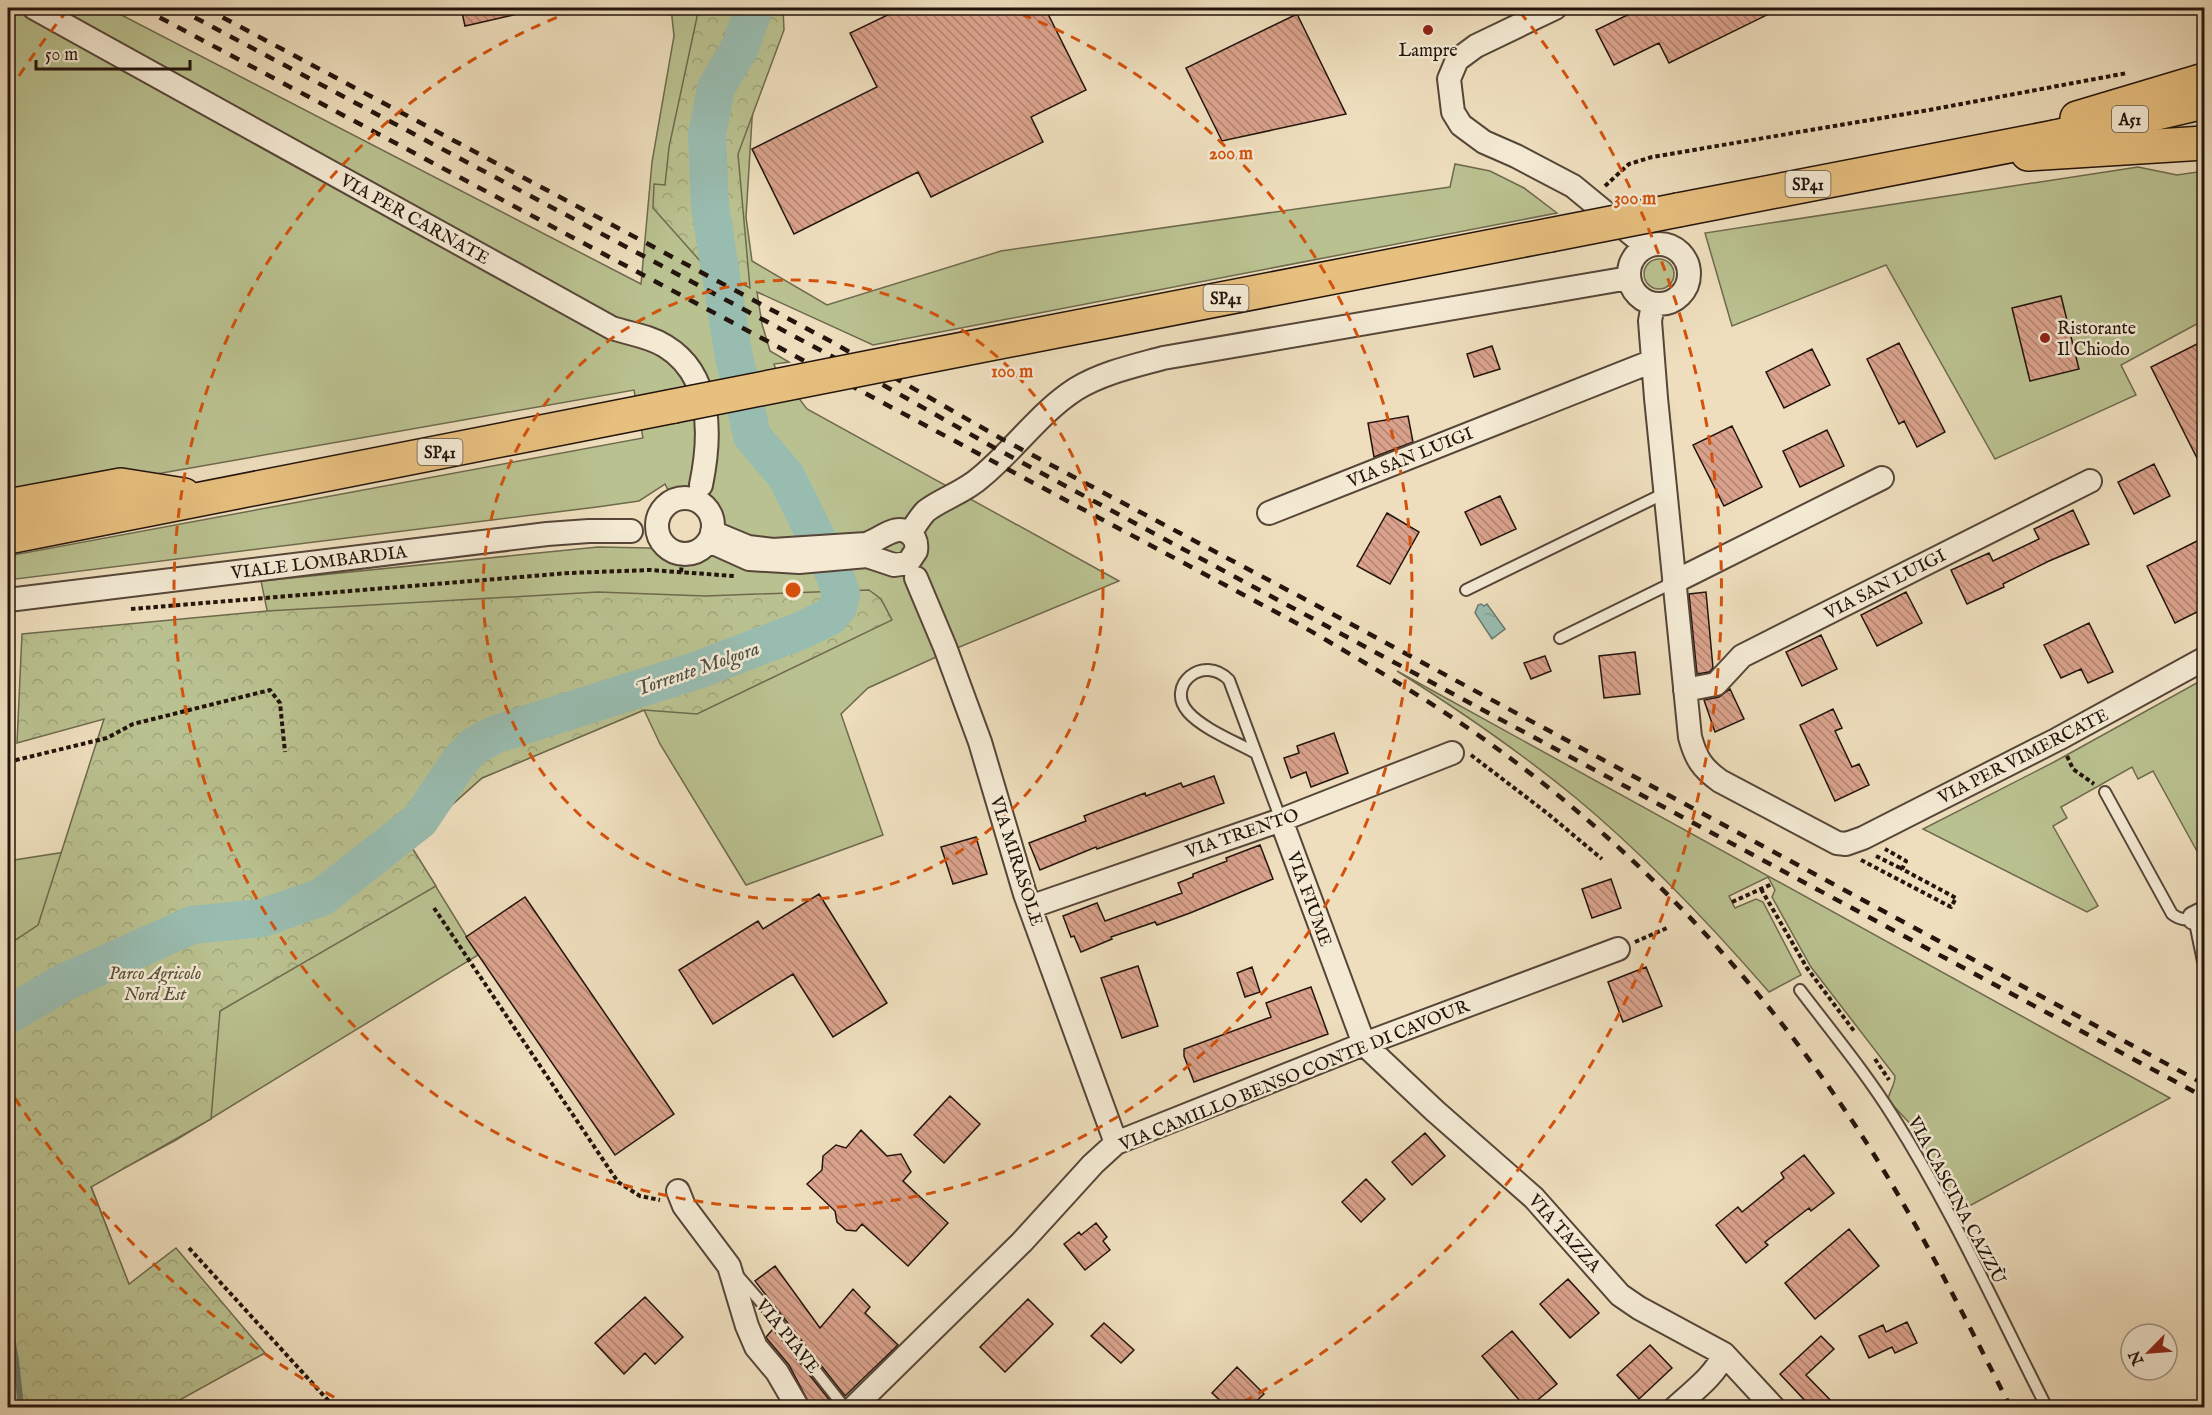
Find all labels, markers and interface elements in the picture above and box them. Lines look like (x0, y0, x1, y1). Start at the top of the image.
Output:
marker: Lampre (1421, 23, 1435, 37)
scale bar (36, 33, 190, 71)
place label: Lampre (1398, 40, 1458, 63)
text: 50 m (45, 44, 78, 67)
road number: A51 (2112, 106, 2148, 132)
text: 200 m (1209, 143, 1253, 166)
street label: VIA PER CARNATE (335, 169, 493, 271)
road number: SP41 (1786, 171, 1830, 197)
text: 300 m (1614, 188, 1656, 211)
road number: SP41 (1204, 285, 1248, 311)
place label: Ristorante Il Chiodo (2057, 318, 2136, 362)
marker: Ristorante Il Chiodo (2038, 331, 2052, 345)
text: 100 m (991, 361, 1033, 384)
street label: VIA SAN LUIGI (1343, 423, 1477, 494)
road number: SP41 (418, 439, 462, 465)
street label: VIALE LOMBARDIA (229, 541, 409, 586)
street label: VIA SAN LUIGI (1820, 545, 1951, 626)
centre of rings (783, 580, 803, 600)
water label: Torrente Molgora (632, 636, 763, 703)
street label: VIA PER VIMERCATE (1934, 704, 2113, 811)
street label: VIA MIRASOLE (983, 793, 1047, 929)
street label: VIA TRENTO (1182, 804, 1302, 865)
street label: VIA FIUME (1280, 848, 1336, 950)
park label: Parco Agricolo Nord Est (109, 963, 201, 1007)
street label: VIA CAMILLO BENSO CONTE DI CAVOUR (1115, 995, 1474, 1158)
street label: VIA CASCINA CAZZÙ (1901, 1111, 2011, 1289)
street label: VIA TAZZA (1522, 1189, 1606, 1279)
street label: VIA PIAVE (749, 1294, 824, 1379)
north arrow (2119, 1322, 2179, 1382)
text: N (2125, 1347, 2150, 1369)

